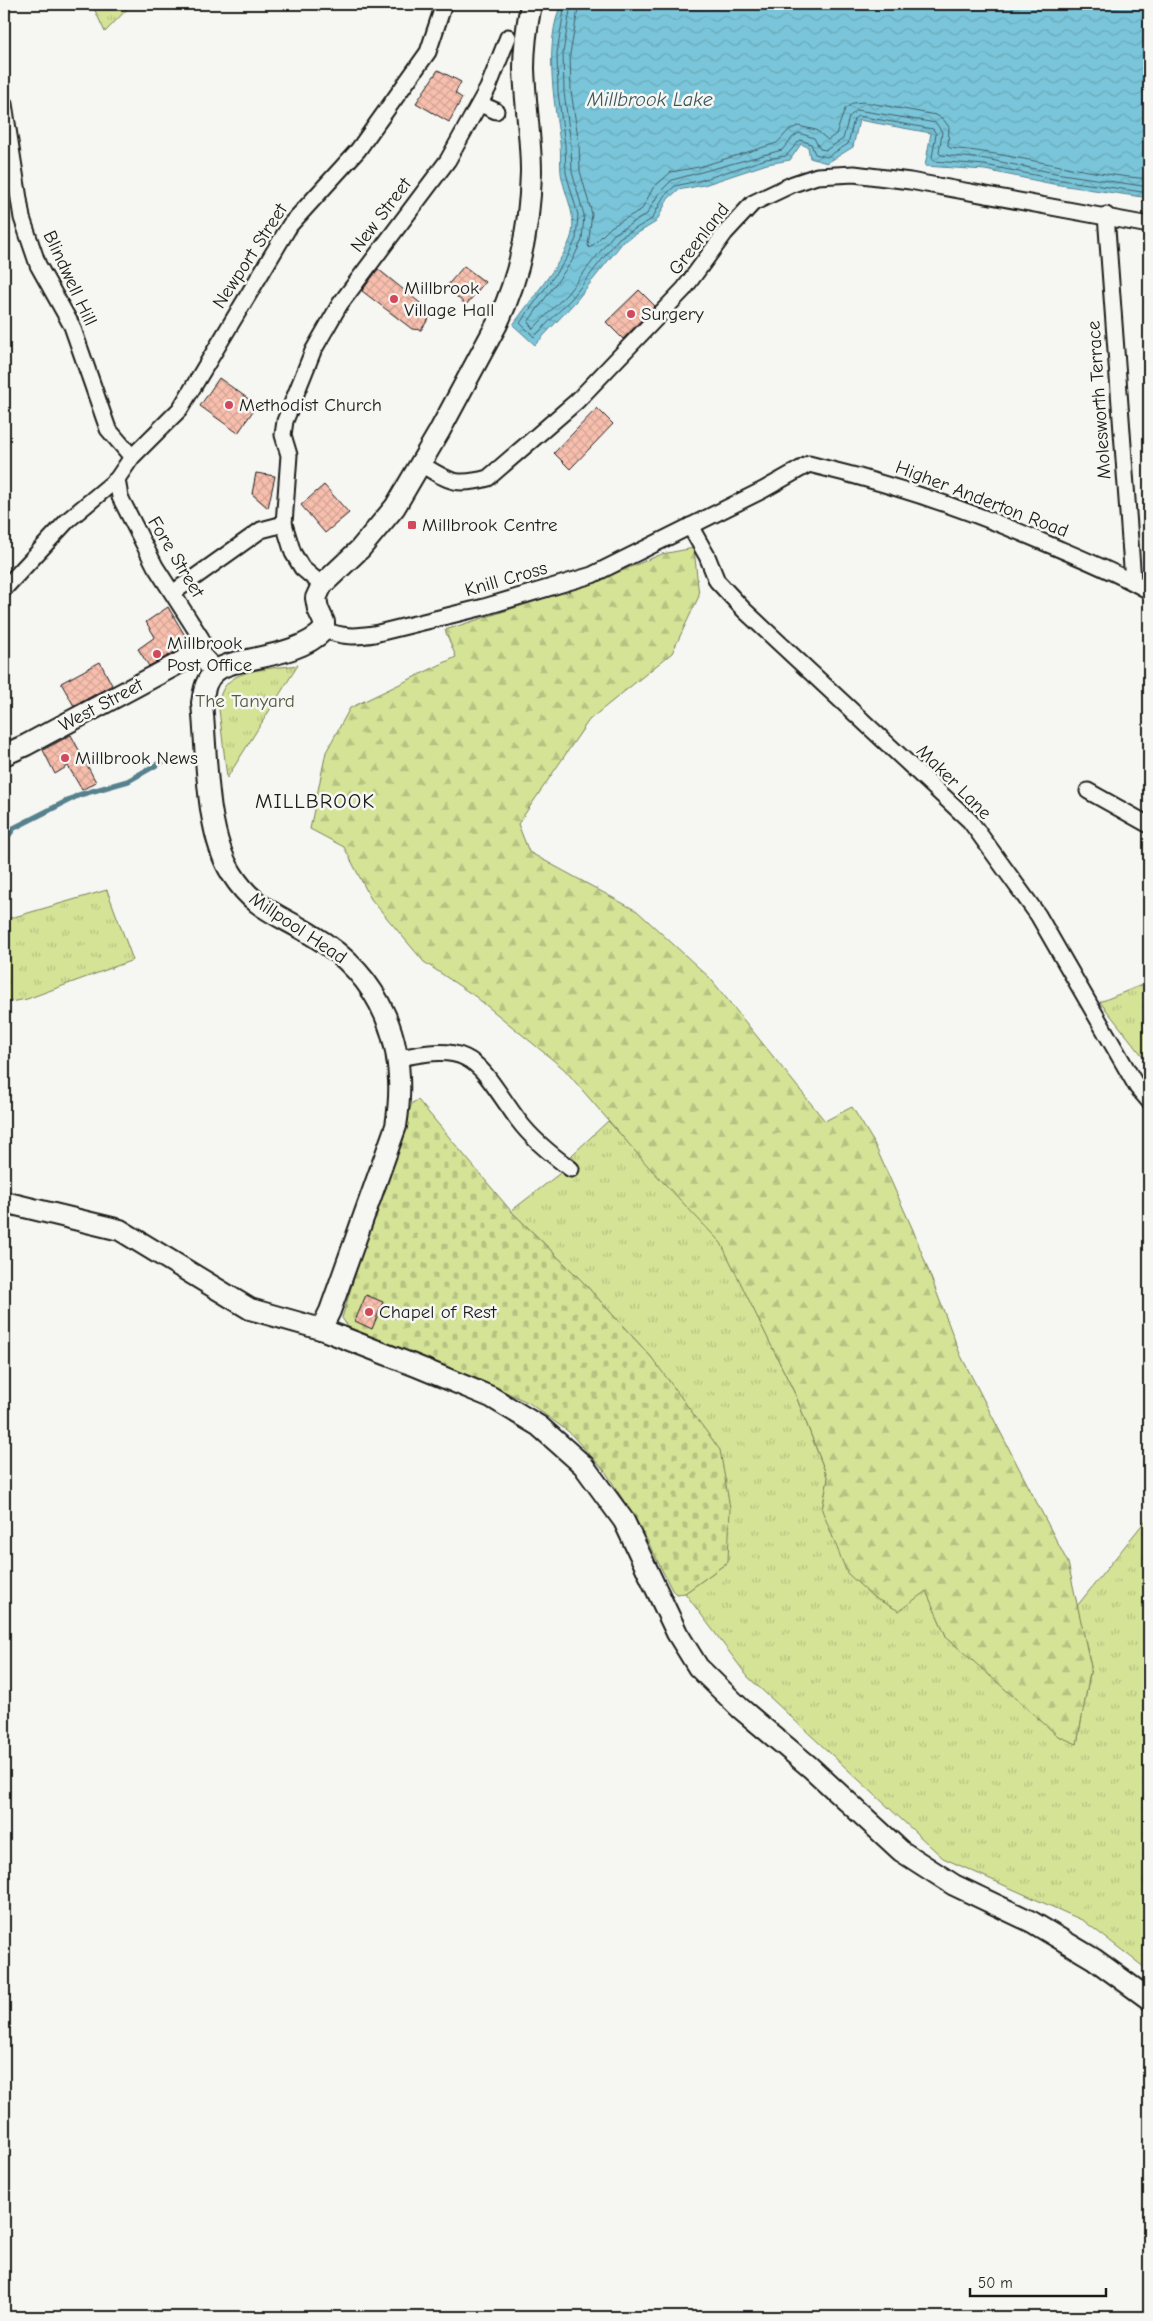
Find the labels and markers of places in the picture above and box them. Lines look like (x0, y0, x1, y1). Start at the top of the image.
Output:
place label: Millbrook Village Hall (404, 277, 494, 321)
marker: Millbrook Village Hall (388, 293, 400, 305)
place label: Surgery (641, 303, 704, 325)
marker: Surgery (625, 308, 637, 320)
place label: Methodist Church (239, 394, 382, 416)
marker: Methodist Church (223, 399, 235, 411)
place label: Millbrook Centre (422, 514, 557, 536)
marker: Millbrook Centre (406, 519, 418, 531)
place label: Millbrook Post Office (167, 632, 252, 676)
marker: Millbrook Post Office (151, 648, 163, 660)
place label: Millbrook News (75, 747, 198, 769)
marker: Millbrook News (59, 752, 71, 764)
place label: Chapel of Rest (379, 1301, 497, 1323)
marker: Chapel of Rest (363, 1306, 375, 1318)

